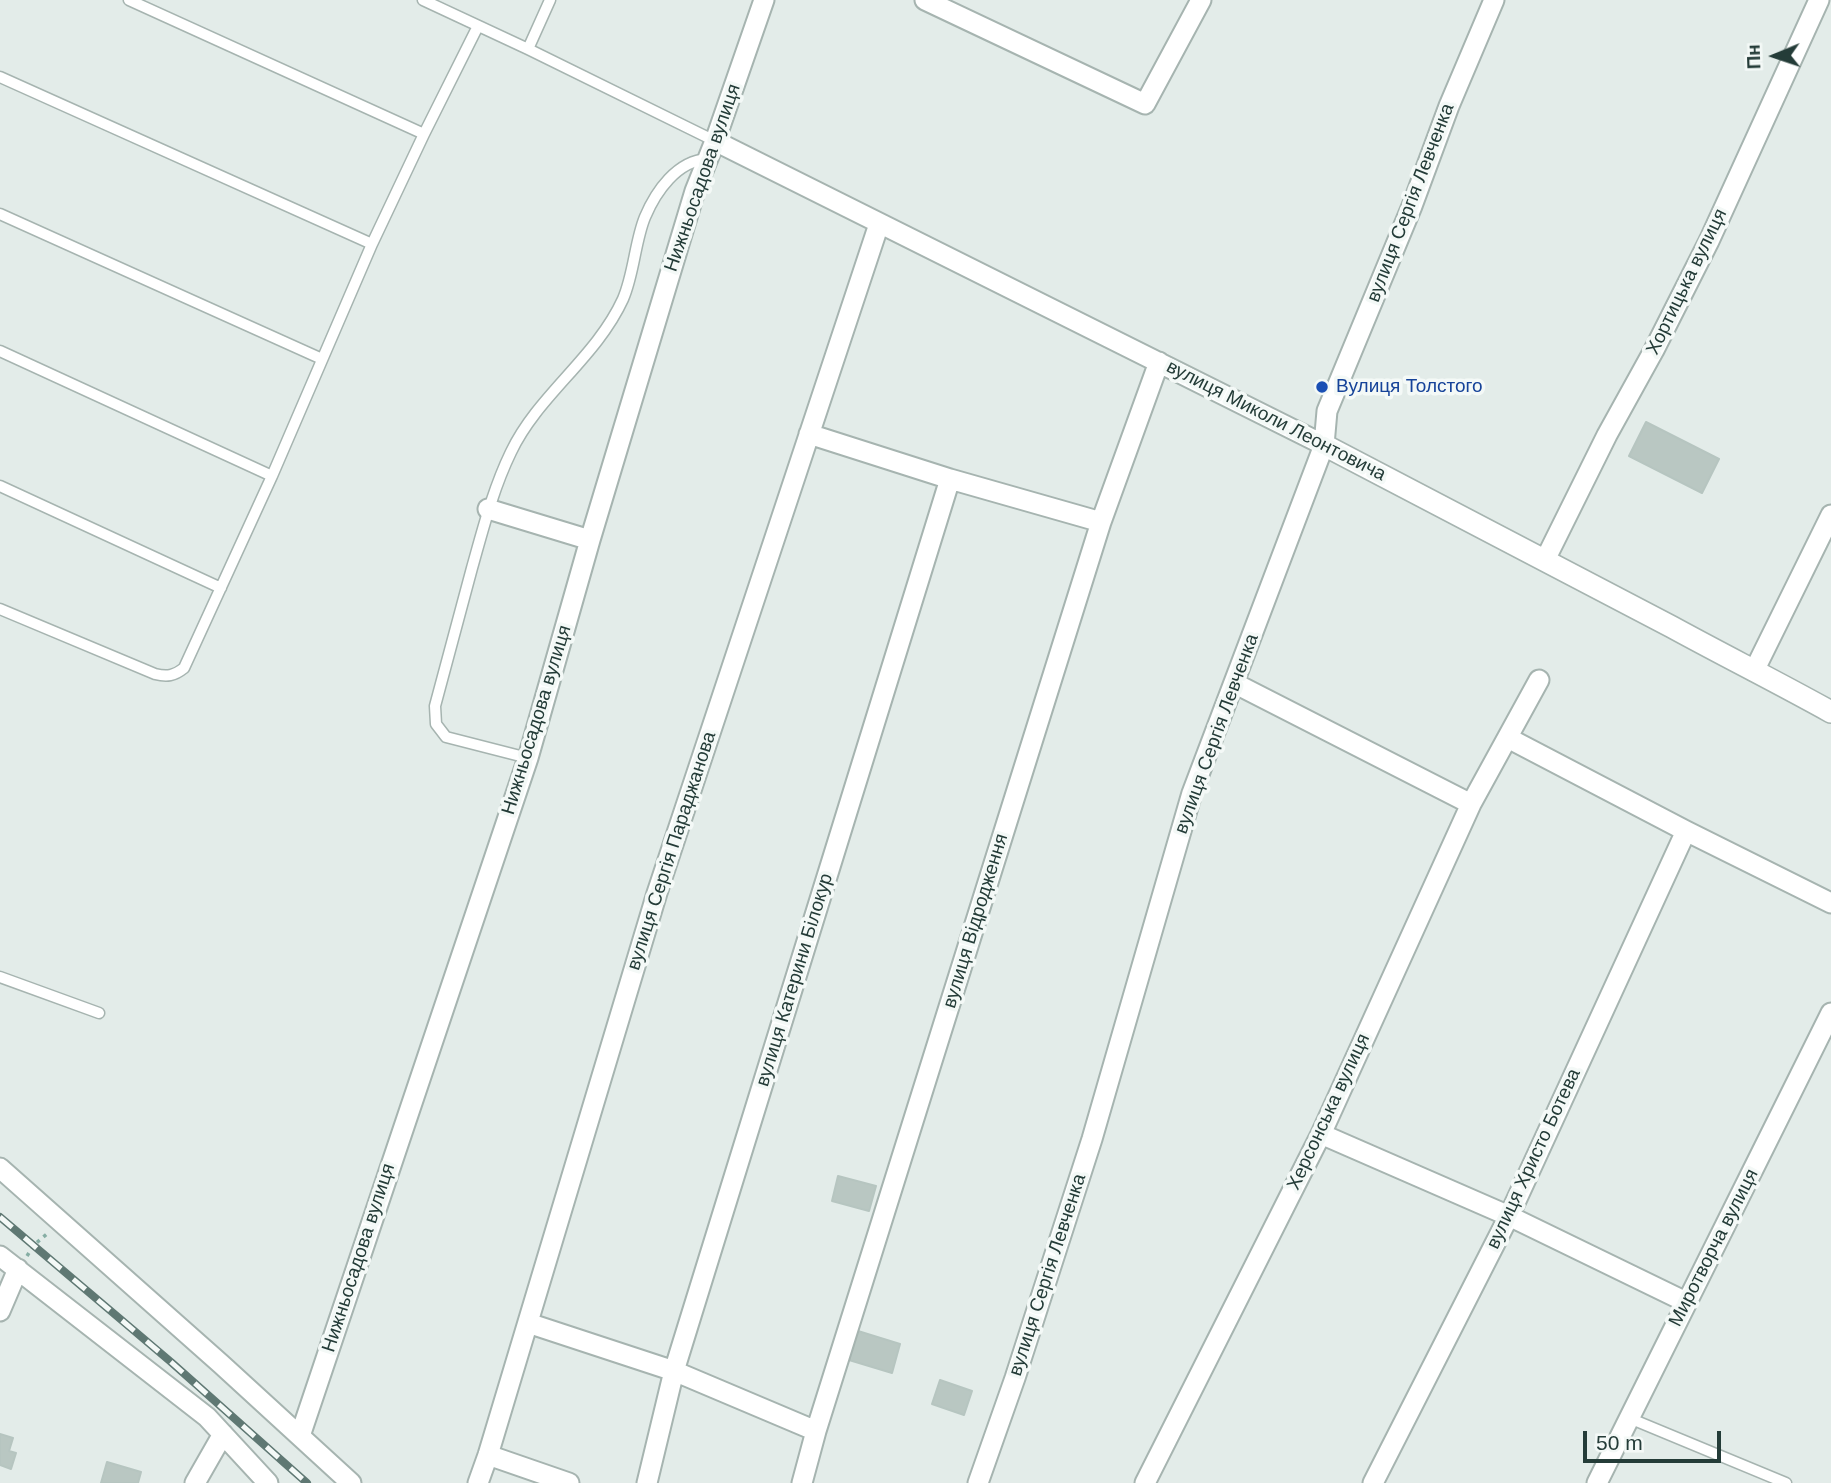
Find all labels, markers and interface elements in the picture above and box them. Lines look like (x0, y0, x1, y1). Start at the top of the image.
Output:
north arrow (1740, 21, 1810, 91)
text: Пн (1743, 44, 1764, 70)
street label: Нижньосадова вулиця (660, 81, 746, 275)
street label: вулиця Сергія Левченка (1363, 100, 1459, 306)
street label: Хортицька вулиця (1642, 205, 1732, 359)
street label: вулиця Миколи Леонтовича (1162, 356, 1390, 486)
place label: Вулиця Толстого (1336, 376, 1483, 398)
marker: Вулиця Толстого (1314, 379, 1330, 395)
street label: Нижньосадова вулиця (497, 622, 577, 818)
street label: вулиця Сергія Левченка (1170, 631, 1264, 837)
street label: вулиця Сергія Параджанова (623, 729, 721, 973)
street label: вулиця Відродження (939, 831, 1013, 1011)
street label: вулиця Катерини Білокур (752, 871, 838, 1089)
street label: Херсонська вулиця (1283, 1030, 1375, 1194)
street label: вулиця Христо Ботева (1482, 1065, 1586, 1253)
street label: Нижньосадова вулиця (318, 1161, 400, 1355)
street label: Миротворча вулиця (1664, 1165, 1764, 1331)
street label: вулиця Сергія Левченка (1005, 1171, 1091, 1379)
scale bar (1586, 1416, 1724, 1460)
text: 50 m (1596, 1431, 1643, 1454)

